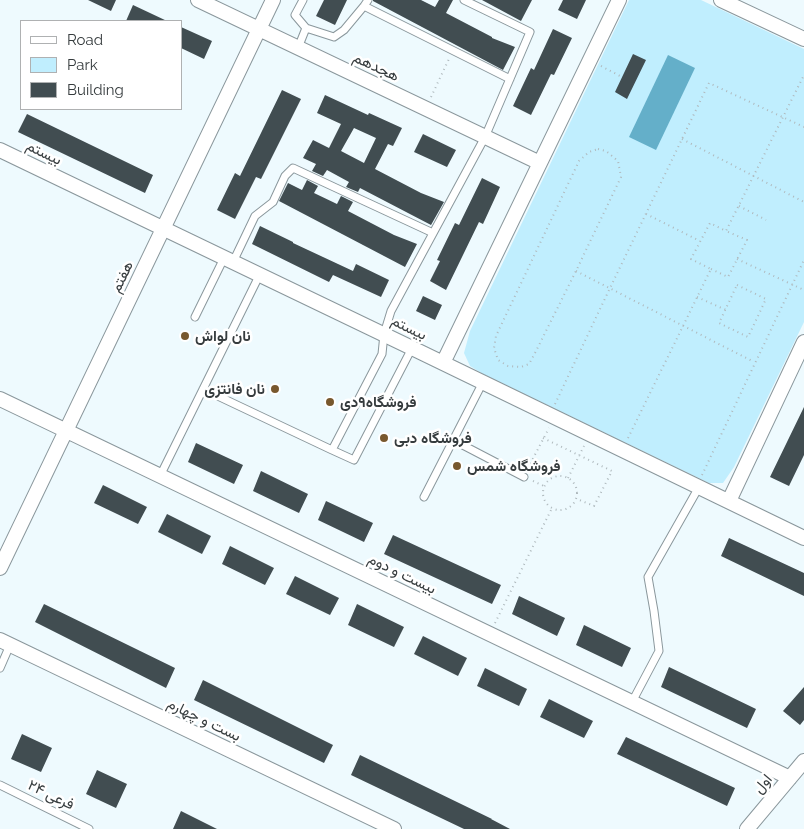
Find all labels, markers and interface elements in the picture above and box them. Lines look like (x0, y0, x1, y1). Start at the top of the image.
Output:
legend (20, 20, 182, 110)
text: Road (67, 31, 103, 49)
street label: هجدهم (350, 49, 402, 85)
text: Park (67, 56, 98, 74)
text: Building (67, 81, 124, 99)
street label: بیستم (23, 137, 65, 169)
street label: هفتم (107, 258, 137, 296)
street label: بیستم (388, 312, 430, 344)
place label: نان لواش (195, 327, 251, 345)
marker: نان لواش (179, 330, 191, 342)
place label: نان فانتزی (204, 380, 265, 398)
marker: نان فانتزی (269, 383, 281, 395)
place label: فروشگاه۹دی (340, 393, 417, 411)
marker: فروشگاه۹دی (324, 396, 336, 408)
place label: فروشگاه دبی (394, 429, 472, 447)
marker: فروشگاه دبی (378, 432, 390, 444)
place label: فروشگاه شمس (467, 457, 561, 475)
marker: فروشگاه شمس (451, 460, 463, 472)
street label: بیست و دوم (365, 550, 439, 598)
street label: بست و چهارم (164, 694, 244, 746)
street label: اول (750, 771, 776, 797)
street label: فرعی ۲۴ (25, 776, 77, 814)

